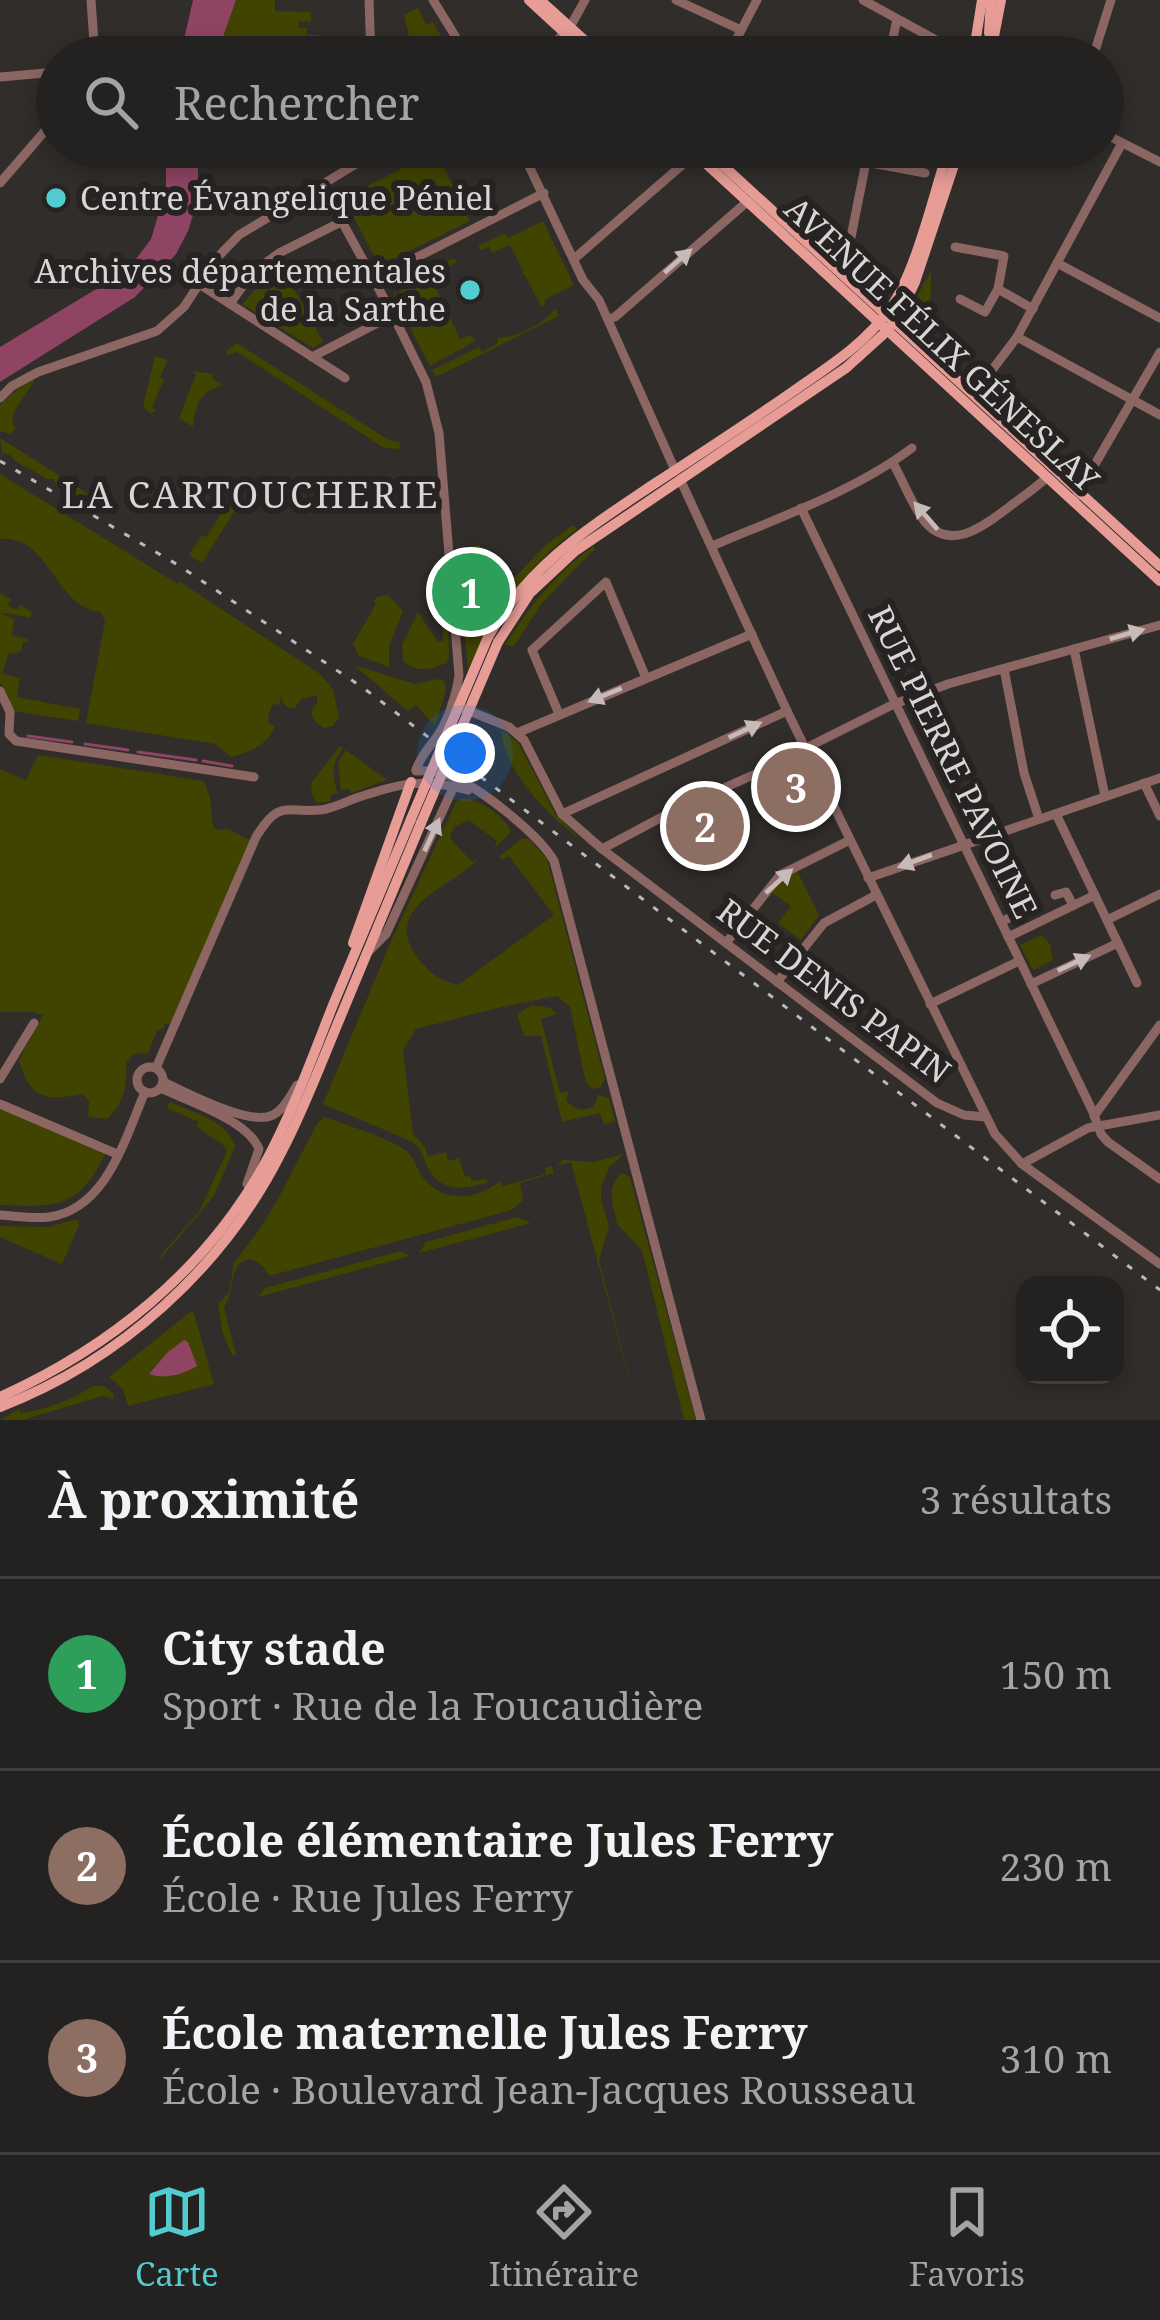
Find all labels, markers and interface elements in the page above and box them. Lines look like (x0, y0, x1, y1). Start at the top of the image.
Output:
search box (36, 36, 1124, 168)
icon: search (78, 69, 144, 135)
text: Rechercher (174, 72, 420, 133)
place label: Centre Évangelique Péniel (80, 175, 493, 220)
marker: Centre Évangelique Péniel (43, 185, 69, 211)
street label: AVENUE FÉLIX GÉNESLAY (775, 186, 1110, 502)
place label: Archives départementales de la Sarthe (35, 248, 446, 331)
one-way arrow (663, 249, 693, 275)
marker: Archives départementales de la Sarthe (457, 277, 483, 303)
district label: LA CARTOUCHERIE (62, 470, 440, 519)
one-way arrow (913, 501, 940, 531)
pin: 1 (432, 547, 510, 637)
street label: RUE PIERRE PAVOINE (858, 598, 1049, 925)
one-way arrow (1109, 624, 1146, 642)
one-way arrow (587, 686, 623, 705)
one-way arrow (728, 720, 763, 740)
your location (435, 723, 495, 783)
pin: 3 (757, 742, 835, 832)
pin: 2 (666, 781, 744, 871)
one-way arrow (422, 817, 442, 852)
one-way arrow (897, 852, 933, 871)
one-way arrow (764, 869, 794, 895)
street label: RUE DENIS PAPIN (708, 888, 960, 1093)
one-way arrow (1057, 953, 1092, 973)
map controls (1016, 1276, 1124, 1384)
button: locate (1016, 1276, 1124, 1384)
text: À proximité (48, 1463, 360, 1533)
text: 3 résultats (919, 1472, 1112, 1525)
text: City stade (162, 1617, 386, 1678)
text: 1 (76, 1647, 98, 1700)
text: 150 m (1000, 1647, 1112, 1700)
text: Sport · Rue de la Foucaudière (162, 1678, 703, 1731)
text: École élémentaire Jules Ferry (162, 1809, 833, 1870)
text: 2 (76, 1839, 98, 1892)
text: 230 m (1000, 1839, 1112, 1892)
text: École · Rue Jules Ferry (162, 1870, 573, 1923)
text: École maternelle Jules Ferry (162, 2001, 808, 2062)
text: 3 (76, 2031, 98, 2084)
text: 310 m (1000, 2031, 1112, 2084)
text: École · Boulevard Jean-Jacques Rousseau (162, 2062, 916, 2115)
tab: Carte (135, 2179, 219, 2296)
tab: Itinéraire (489, 2179, 639, 2296)
tab: Favoris (909, 2179, 1025, 2296)

